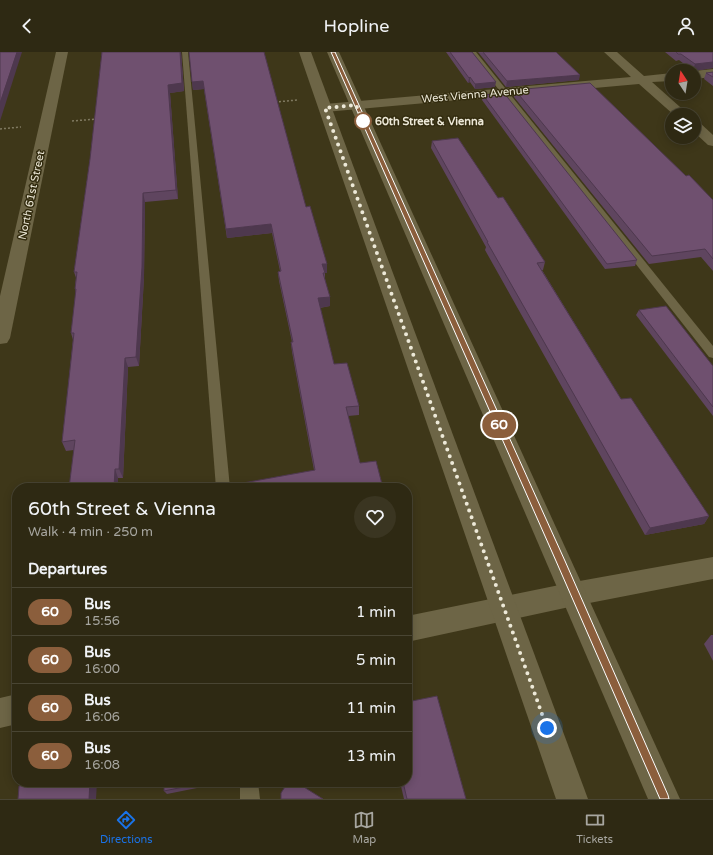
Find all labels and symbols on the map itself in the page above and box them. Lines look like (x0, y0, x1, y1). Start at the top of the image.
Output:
north arrow (665, 64, 701, 100)
street label: West Vienna Avenue (421, 83, 529, 106)
marker: 60th Street & Vienna (354, 112, 372, 130)
place label: 60th Street & Vienna (375, 115, 484, 128)
street label: North 61st Street (16, 149, 47, 241)
line badge: 60 (481, 412, 517, 438)
your location (537, 718, 557, 738)

